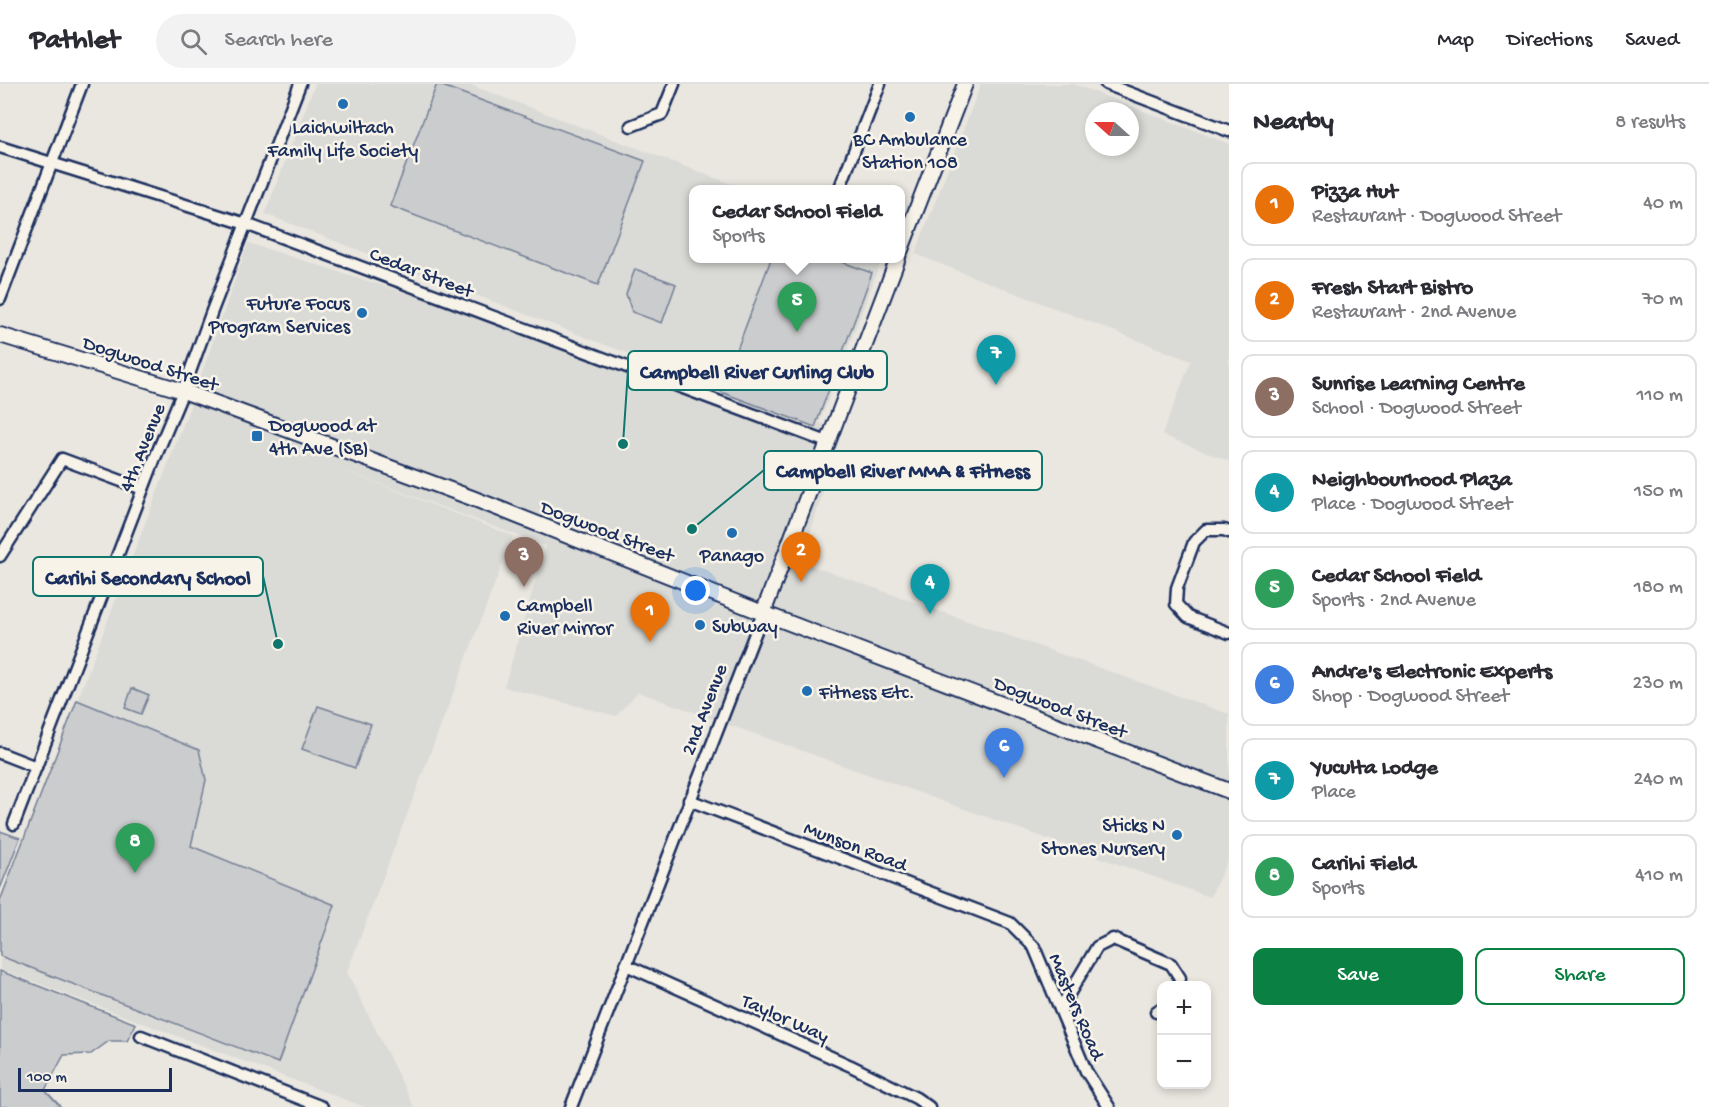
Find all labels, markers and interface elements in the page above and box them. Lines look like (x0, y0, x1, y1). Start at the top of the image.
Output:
search box (156, 14, 576, 68)
text: Pathlet (30, 25, 120, 58)
icon: search (177, 25, 210, 58)
text: Search here (225, 28, 333, 54)
text: Map (1437, 29, 1474, 54)
text: Directions (1507, 29, 1592, 54)
text: Saved (1625, 29, 1679, 54)
marker: Laichwiltach Family Life Society (336, 97, 350, 111)
north arrow (1085, 102, 1139, 156)
text: Nearby (1253, 108, 1334, 139)
marker: BC Ambulance Station 108 (903, 110, 917, 124)
text: 8 results (1615, 112, 1685, 135)
place label: Laichwiltach Family Life Society (267, 118, 419, 164)
place label: BC Ambulance Station 108 (852, 130, 968, 176)
text: Pizza Hut (1312, 180, 1398, 206)
popup (689, 185, 905, 263)
text: 1 (1270, 193, 1279, 216)
text: 40 m (1643, 193, 1683, 216)
text: Cedar School Field (713, 200, 881, 226)
text: Restaurant · Dogwood Street (1312, 206, 1561, 229)
text: Sports (713, 226, 765, 249)
street label: Cedar Street (366, 244, 478, 305)
text: Fresh Start Bistro (1312, 276, 1473, 302)
pin: 5 (778, 282, 816, 332)
text: 2 (1270, 289, 1279, 312)
text: 70 m (1642, 289, 1683, 312)
place label: Future Focus Program Services (208, 294, 351, 340)
text: Restaurant · 2nd Avenue (1312, 302, 1516, 325)
marker: Future Focus Program Services (355, 306, 369, 320)
street label: Dogwood Street (77, 332, 222, 399)
pin: 7 (976, 336, 1016, 385)
callout: Campbell River Curling Club (628, 351, 887, 390)
text: Campbell River Curling Club (639, 362, 874, 387)
text: Sunrise Learning Centre (1312, 372, 1525, 398)
text: 3 (1269, 385, 1280, 408)
text: 110 m (1637, 385, 1683, 408)
text: School · Dogwood Street (1312, 398, 1521, 421)
street label: 4th Avenue (116, 400, 173, 496)
place label: Dogwood at 4th Ave (SB) (267, 416, 378, 462)
marker: Dogwood at 4th Ave (SB) (250, 429, 264, 443)
callout: Campbell River MMA & Fitness (764, 451, 1042, 490)
text: Campbell River MMA & Fitness (775, 461, 1031, 486)
text: Neighbourhood Plaza (1312, 468, 1512, 494)
text: 4 (1270, 481, 1279, 504)
text: 150 m (1634, 481, 1683, 504)
text: Place · Dogwood Street (1312, 494, 1512, 517)
street label: Dogwood Street (535, 497, 678, 570)
marker: Panago (725, 526, 739, 540)
pin: 2 (782, 532, 820, 582)
pin: 3 (504, 538, 544, 587)
place label: Panago (699, 546, 764, 569)
callout: Carihi Secondary School (33, 557, 263, 596)
pin: 4 (910, 564, 950, 614)
text: Cedar School Field (1312, 564, 1481, 590)
text: Carihi Secondary School (44, 568, 251, 593)
your location (681, 576, 710, 605)
text: 5 (1269, 577, 1280, 600)
text: 180 m (1634, 577, 1683, 600)
text: Sports · 2nd Avenue (1312, 590, 1476, 613)
pin: 1 (630, 592, 670, 642)
place label: Campbell River Mirror (517, 596, 615, 642)
marker: Campbell River Mirror (498, 609, 512, 623)
place label: Subway (712, 617, 778, 640)
marker: Subway (693, 618, 707, 632)
text: Andre's Electronic Experts (1312, 660, 1552, 686)
street label: 2nd Avenue (678, 661, 734, 759)
street label: Dogwood Street (988, 673, 1131, 746)
text: 6 (1269, 673, 1280, 696)
text: 230 m (1633, 673, 1683, 696)
place label: Fitness Etc. (818, 683, 915, 706)
marker: Fitness Etc. (800, 684, 814, 698)
text: Shop · Dogwood Street (1312, 686, 1509, 709)
pin: 6 (984, 728, 1024, 778)
text: Yuculta Lodge (1312, 756, 1438, 782)
text: 7 (1269, 769, 1280, 792)
text: 240 m (1633, 769, 1683, 792)
text: Place (1312, 782, 1356, 805)
place label: Sticks N Stones Nursery (1041, 816, 1165, 862)
street label: Munson Road (800, 818, 912, 879)
pin: 8 (116, 824, 154, 873)
marker: Sticks N Stones Nursery (1170, 828, 1184, 842)
text: Carihi Field (1312, 852, 1416, 878)
text: 8 (1269, 865, 1280, 888)
text: 410 m (1635, 865, 1683, 888)
text: Sports (1312, 878, 1364, 901)
button: Save (1253, 948, 1463, 1005)
button: Share (1475, 948, 1685, 1005)
street label: Masters Road (1042, 951, 1108, 1066)
map controls (1157, 981, 1211, 1089)
button: + (1157, 981, 1211, 1035)
street label: Taylor Way (736, 990, 832, 1050)
button: − (1157, 1035, 1211, 1089)
scale bar (18, 1065, 172, 1092)
text: 100 m (27, 1069, 67, 1088)

